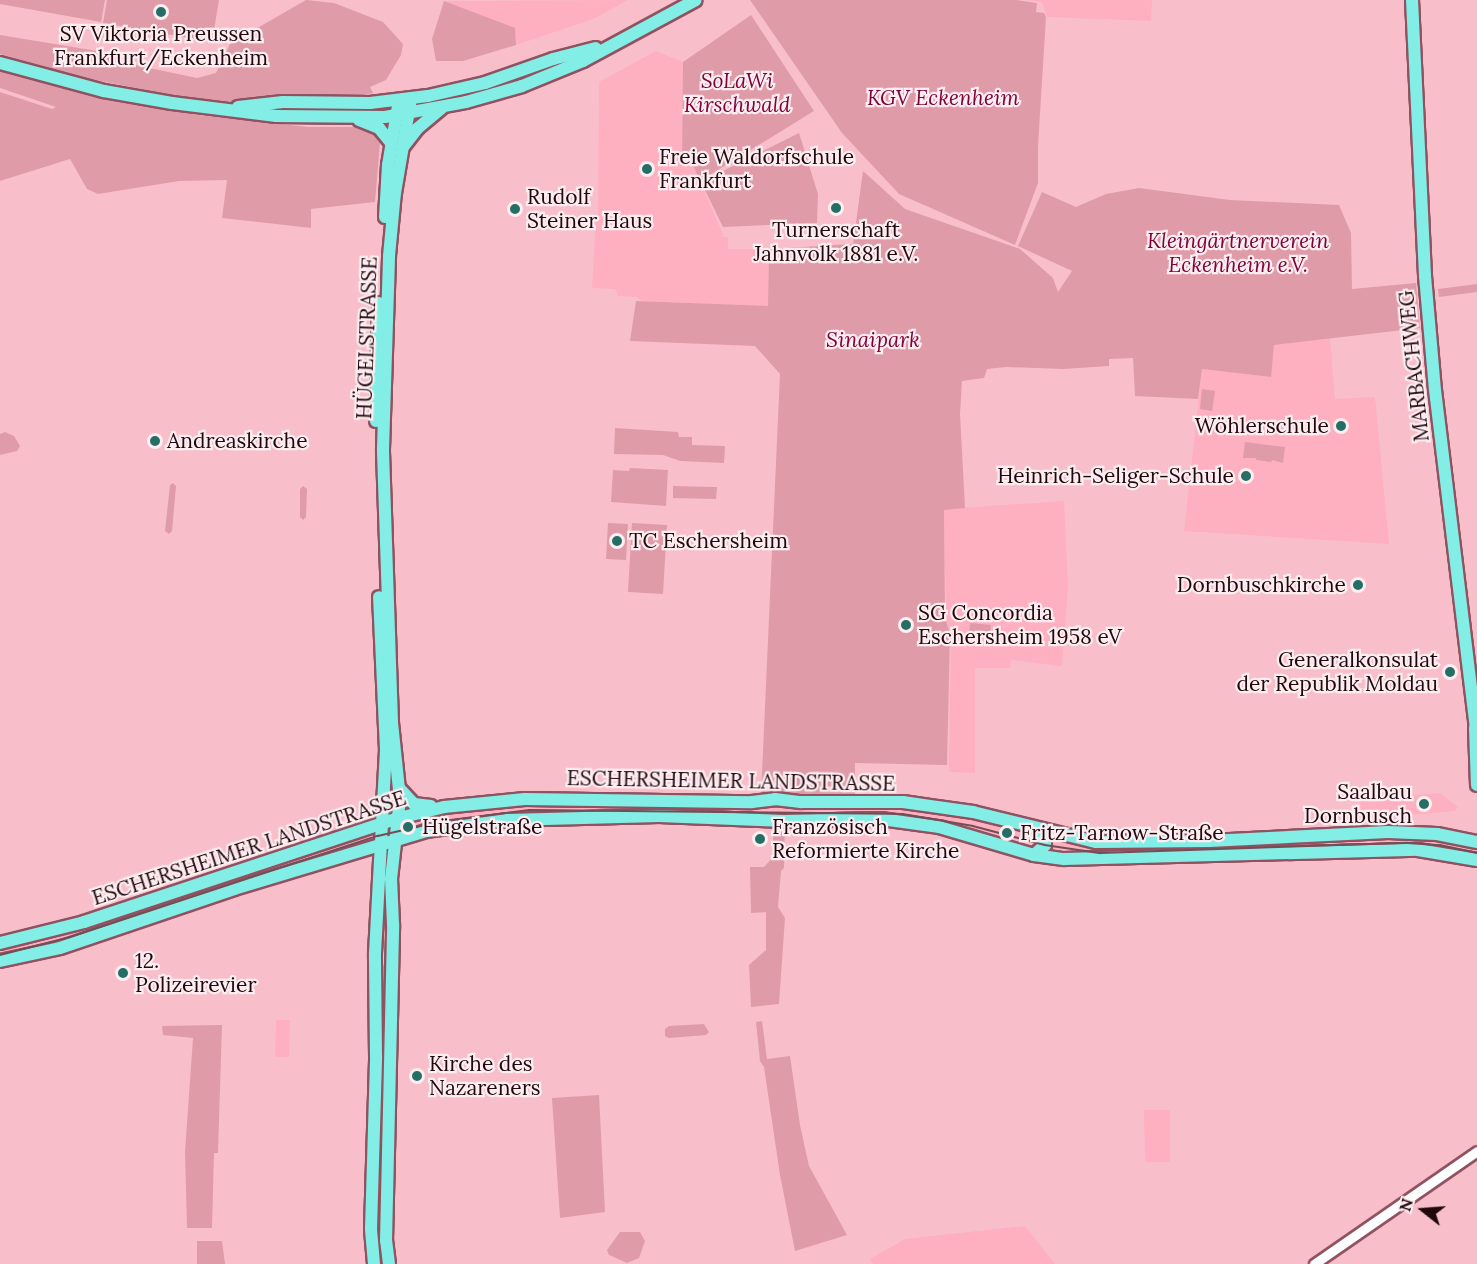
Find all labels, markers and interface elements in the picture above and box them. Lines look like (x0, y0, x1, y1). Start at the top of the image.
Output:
marker: SV Viktoria Preussen Frankfurt/Eckenheim (154, 5, 168, 19)
place label: SV Viktoria Preussen Frankfurt/Eckenheim (54, 21, 268, 71)
park label: SoLaWi Kirschwald (684, 68, 790, 118)
park label: KGV Eckenheim (867, 85, 1019, 111)
place label: Freie Waldorfschule Frankfurt (659, 144, 854, 194)
marker: Freie Waldorfschule Frankfurt (640, 162, 654, 176)
place label: Rudolf Steiner Haus (527, 184, 652, 234)
marker: Turnerschaft Jahnvolk 1881 e.V. (829, 201, 843, 215)
marker: Rudolf Steiner Haus (508, 202, 522, 216)
place label: Turnerschaft Jahnvolk 1881 e.V. (754, 217, 918, 267)
park label: Kleingärtnerverein Eckenheim e.V. (1147, 228, 1329, 278)
street label: HÜGELSTRASSE (352, 256, 382, 420)
street label: MARBACHWEG (1394, 289, 1434, 443)
park label: Sinaipark (826, 327, 920, 353)
place label: Wöhlerschule (1195, 413, 1329, 439)
marker: Wöhlerschule (1334, 419, 1348, 433)
place label: Andreaskirche (167, 428, 308, 454)
marker: Andreaskirche (148, 434, 162, 448)
place label: Heinrich-Seliger-Schule (997, 463, 1234, 489)
marker: Heinrich-Seliger-Schule (1239, 469, 1253, 483)
place label: TC Eschersheim (629, 528, 788, 554)
marker: TC Eschersheim (610, 534, 624, 548)
place label: Dornbuschkirche (1177, 572, 1346, 598)
marker: Dornbuschkirche (1351, 578, 1365, 592)
place label: SG Concordia Eschersheim 1958 eV (918, 600, 1122, 650)
marker: SG Concordia Eschersheim 1958 eV (899, 618, 913, 632)
place label: Generalkonsulat der Republik Moldau (1236, 647, 1438, 697)
marker: Generalkonsulat der Republik Moldau (1443, 665, 1457, 679)
street label: ESCHERSHEIMER LANDSTRASSE (567, 766, 895, 796)
place label: Saalbau Dornbusch (1304, 779, 1412, 829)
street label: ESCHERSHEIMER LANDSTRASSE (89, 785, 409, 911)
marker: Saalbau Dornbusch (1417, 797, 1431, 811)
place label: Hügelstraße (422, 814, 542, 840)
place label: Französisch Reformierte Kirche (772, 814, 959, 864)
marker: Hügelstraße (399, 818, 417, 836)
place label: Fritz-Tarnow-Straße (1020, 820, 1224, 846)
marker: Fritz-Tarnow-Straße (998, 824, 1016, 842)
marker: Französisch Reformierte Kirche (753, 832, 767, 846)
place label: 12. Polizeirevier (135, 948, 256, 998)
marker: 12. Polizeirevier (116, 966, 130, 980)
place label: Kirche des Nazareners (429, 1051, 541, 1101)
marker: Kirche des Nazareners (410, 1069, 424, 1083)
north arrow (1393, 1180, 1453, 1240)
text: N (1394, 1196, 1417, 1214)

